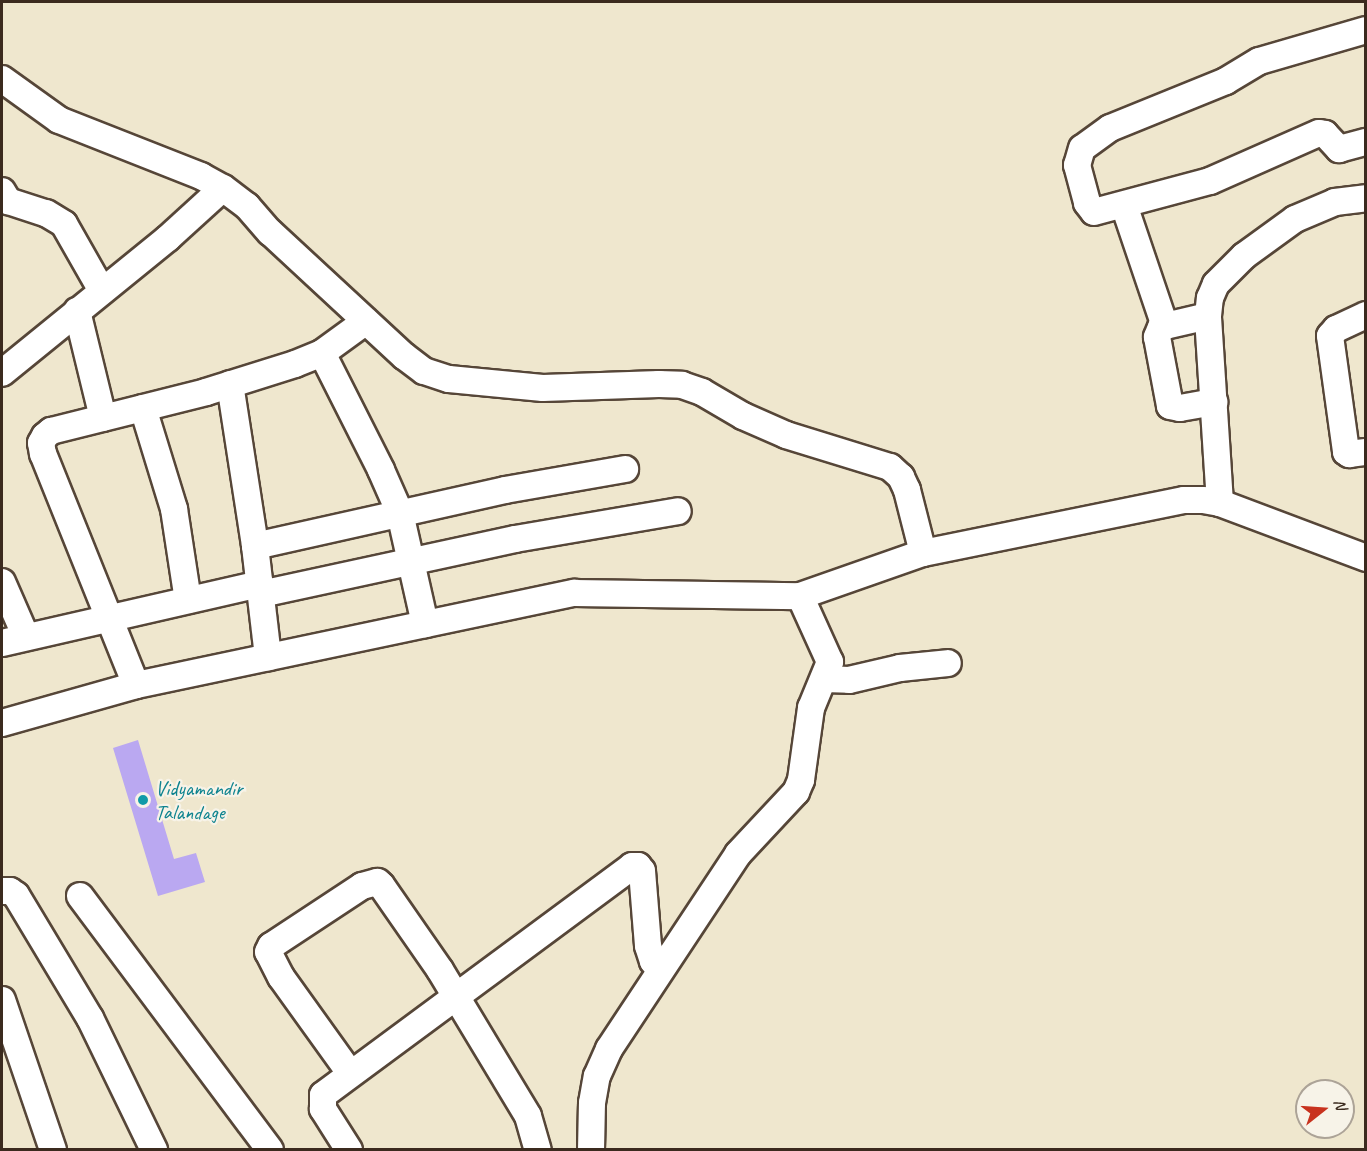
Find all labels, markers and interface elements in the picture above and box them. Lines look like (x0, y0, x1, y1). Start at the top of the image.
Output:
place label: Vidyamandir Talandage (155, 775, 243, 825)
marker: Vidyamandir Talandage (136, 793, 150, 807)
north arrow (1295, 1079, 1355, 1139)
text: N (1329, 1097, 1351, 1112)

